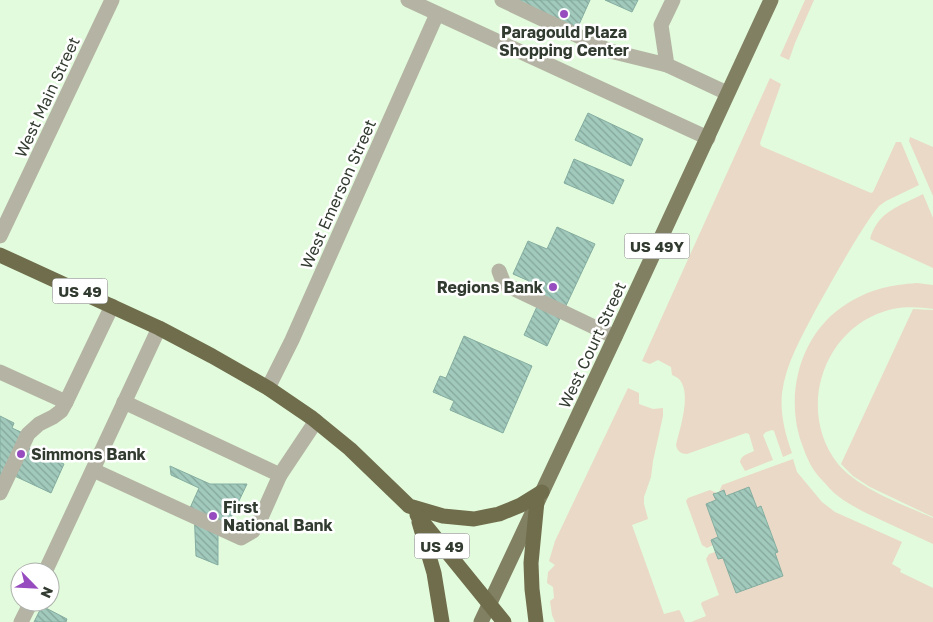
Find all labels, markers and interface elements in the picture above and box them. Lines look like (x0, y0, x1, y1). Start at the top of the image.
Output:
marker: Paragould Plaza Shopping Center (558, 8, 570, 20)
place label: Paragould Plaza Shopping Center (499, 22, 629, 60)
street label: West Main Street (10, 33, 84, 161)
street label: West Emerson Street (296, 116, 380, 272)
road number: US 49Y (624, 234, 690, 258)
place label: Regions Bank (437, 277, 544, 297)
road number: US 49 (52, 278, 108, 304)
street label: West Court Street (554, 279, 630, 411)
marker: Regions Bank (547, 281, 559, 293)
place label: Simmons Bank (31, 444, 147, 464)
marker: Simmons Bank (15, 448, 27, 460)
place label: First National Bank (223, 497, 333, 535)
marker: First National Bank (207, 510, 219, 522)
road number: US 49 (414, 534, 470, 558)
north arrow (10, 562, 60, 612)
text: N (37, 584, 57, 601)

